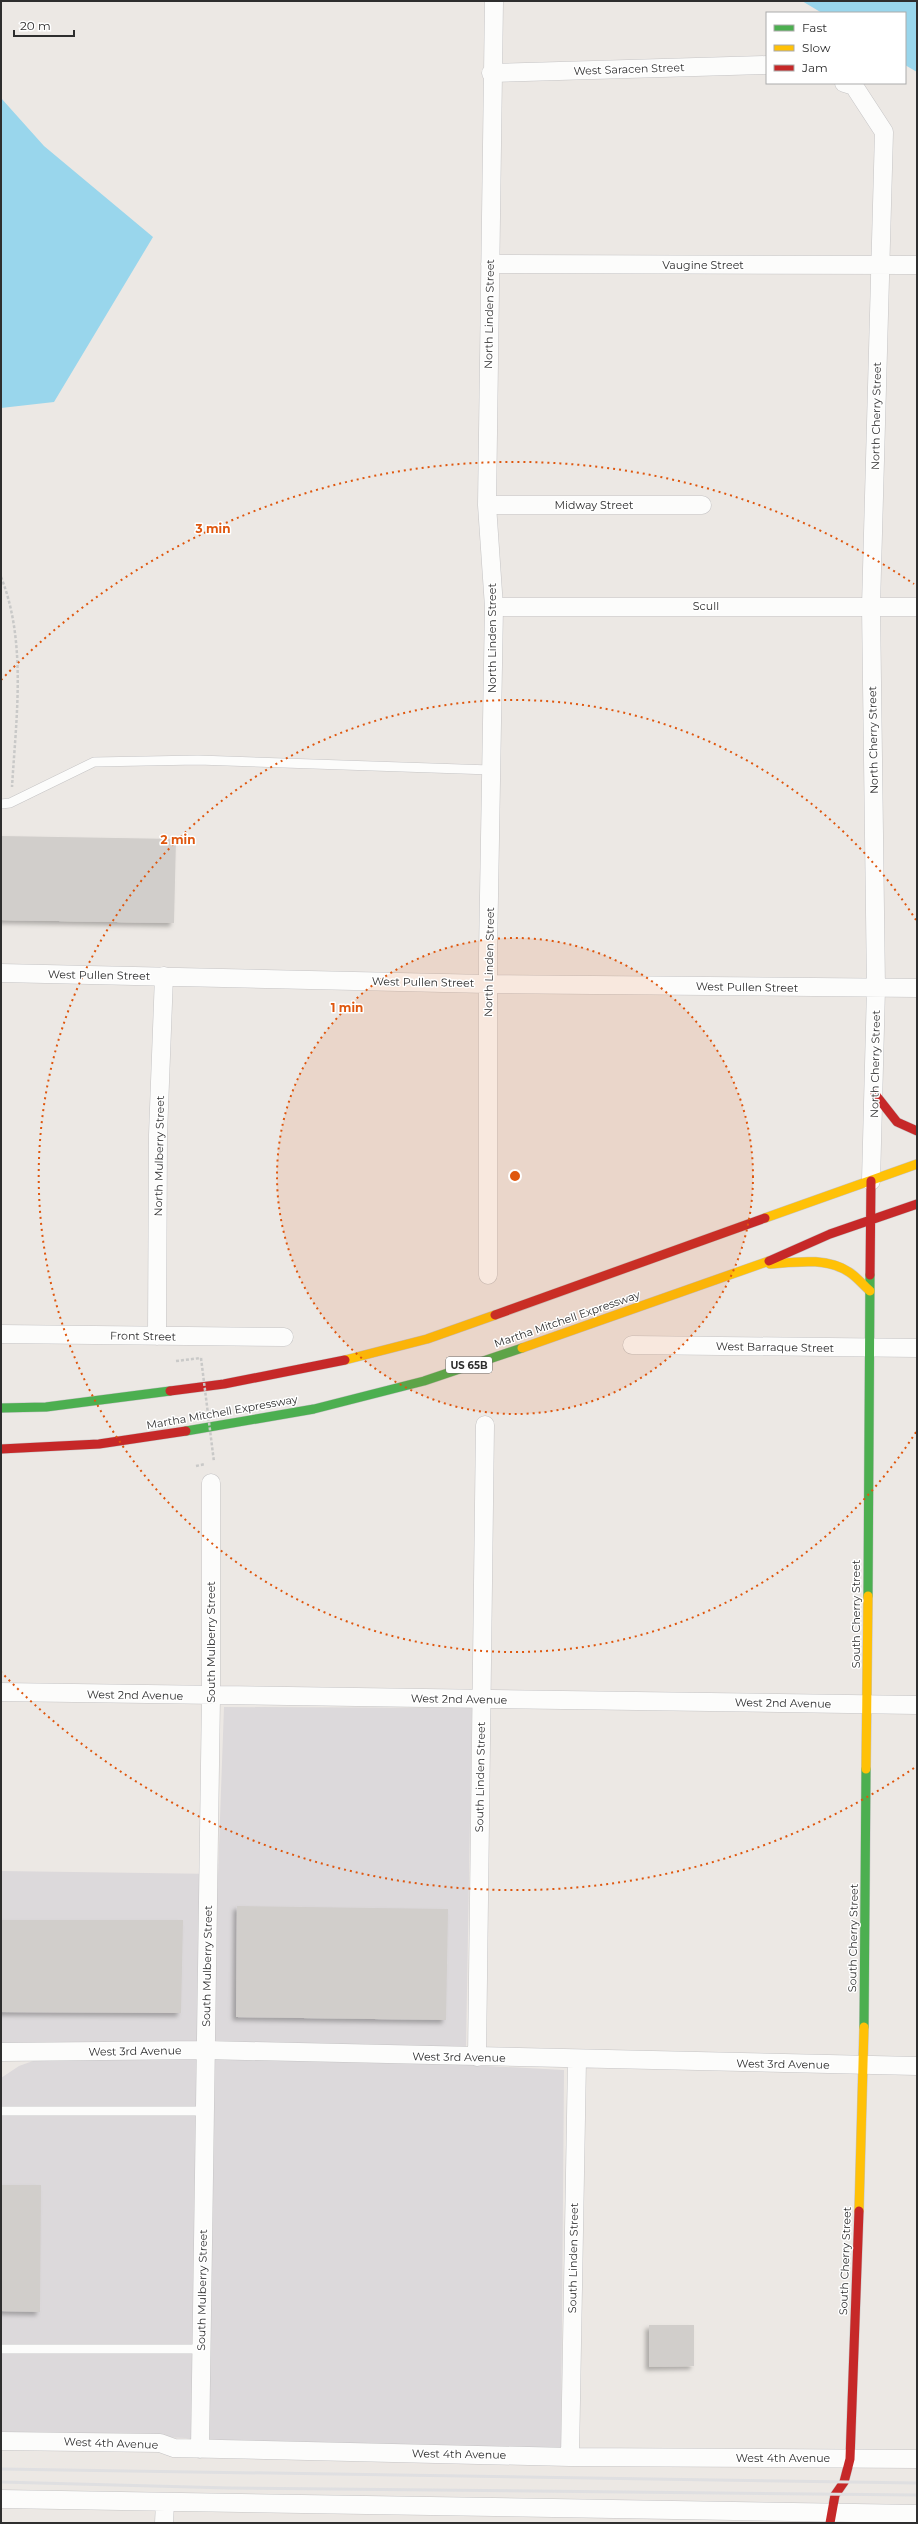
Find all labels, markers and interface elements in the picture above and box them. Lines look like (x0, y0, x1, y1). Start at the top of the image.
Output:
scale bar (14, 12, 74, 38)
legend (766, 12, 906, 84)
text: 20 m (20, 18, 51, 33)
text: Fast (802, 20, 827, 35)
text: Slow (802, 40, 831, 55)
street label: West Saracen Street (573, 60, 685, 78)
text: Jam (801, 60, 828, 75)
street label: North Linden Street (481, 258, 497, 369)
street label: Vaugine Street (662, 258, 744, 272)
street label: North Cherry Street (868, 361, 884, 470)
street label: Midway Street (555, 498, 634, 512)
text: 3 min (195, 521, 231, 536)
street label: North Linden Street (485, 583, 499, 693)
street label: Scull (693, 599, 719, 613)
street label: North Cherry Street (865, 685, 881, 794)
text: 2 min (161, 832, 195, 847)
street label: North Linden Street (481, 906, 497, 1017)
street label: West Pullen Street (48, 967, 151, 983)
street label: West Pullen Street (372, 974, 475, 990)
street label: West Pullen Street (696, 979, 799, 995)
text: 1 min (331, 1000, 363, 1015)
street label: North Cherry Street (867, 1009, 883, 1118)
street label: North Mulberry Street (151, 1095, 167, 1217)
centre of rings (508, 1169, 522, 1183)
street label: Martha Mitchell Expressway (492, 1287, 642, 1351)
street label: Front Street (110, 1328, 177, 1344)
street label: West Barraque Street (716, 1339, 835, 1355)
road number: US 65B (446, 1357, 492, 1373)
street label: Martha Mitchell Expressway (145, 1392, 299, 1432)
street label: South Cherry Street (849, 1559, 863, 1668)
street label: South Mulberry Street (204, 1581, 218, 1703)
street label: West 2nd Avenue (87, 1687, 184, 1703)
street label: West 2nd Avenue (411, 1691, 508, 1707)
street label: West 2nd Avenue (735, 1695, 832, 1711)
street label: South Linden Street (472, 1721, 488, 1832)
street label: South Cherry Street (845, 1883, 861, 1992)
street label: South Mulberry Street (199, 1905, 215, 2027)
street label: West 3rd Avenue (88, 2043, 182, 2059)
street label: West 3rd Avenue (412, 2049, 506, 2065)
street label: West 3rd Avenue (736, 2056, 830, 2072)
street label: South Linden Street (565, 2202, 581, 2313)
street label: South Cherry Street (836, 2206, 854, 2315)
street label: South Mulberry Street (194, 2229, 210, 2351)
street label: West 4th Avenue (64, 2434, 159, 2452)
street label: West 4th Avenue (412, 2446, 507, 2462)
street label: West 4th Avenue (736, 2451, 831, 2465)

